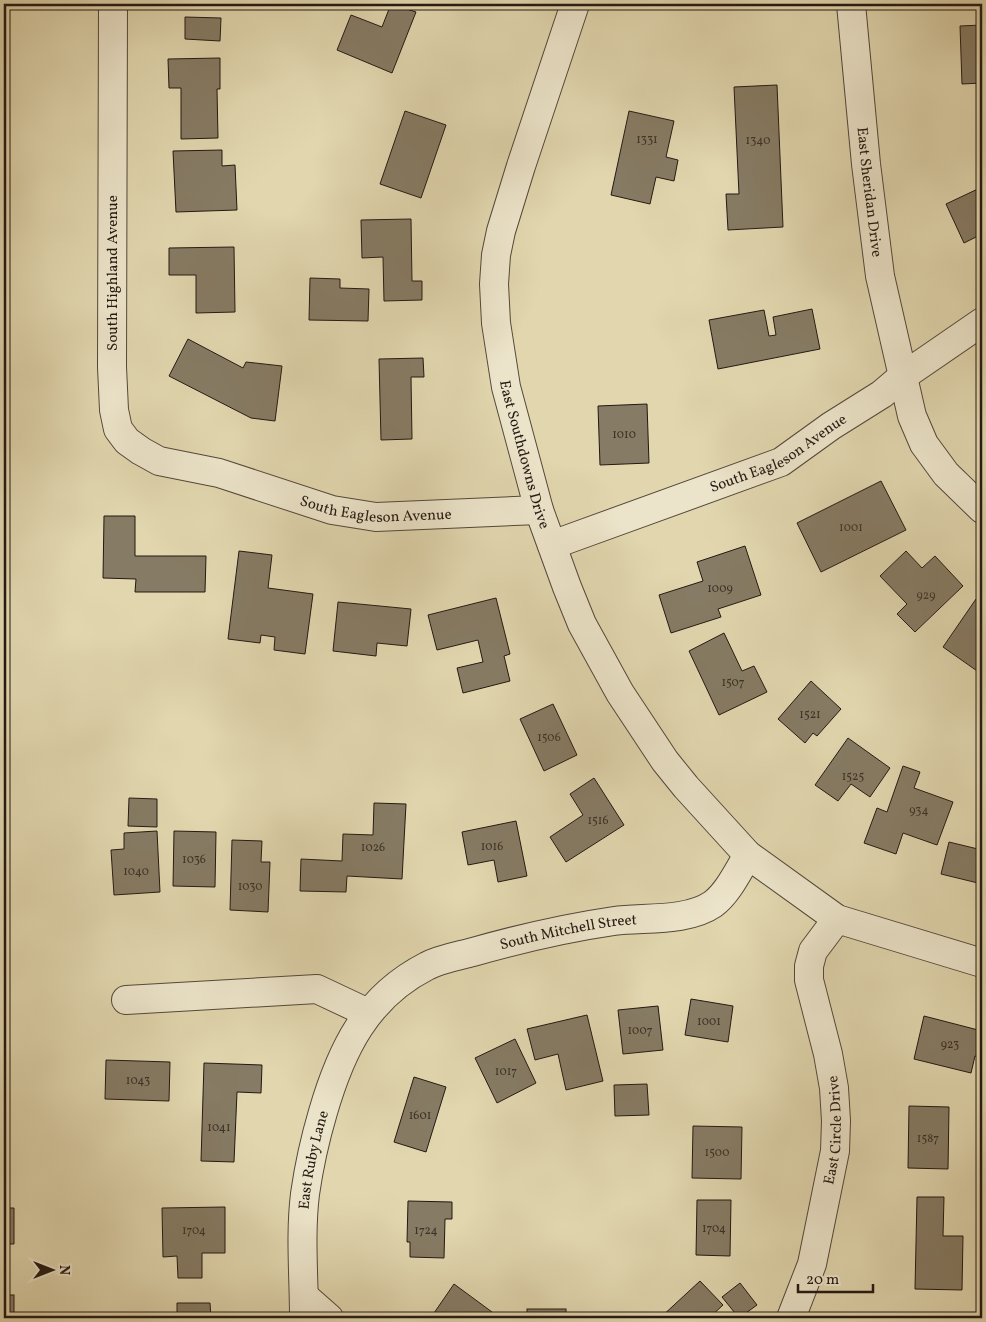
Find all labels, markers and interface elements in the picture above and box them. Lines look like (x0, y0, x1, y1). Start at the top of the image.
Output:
street label: East Sheridan Drive (851, 126, 887, 259)
house number: 1331 (636, 132, 658, 148)
house number: 1340 (746, 133, 770, 149)
street label: South Highland Avenue (103, 195, 124, 351)
street label: East Southdowns Drive (493, 379, 554, 532)
street label: South Eagleson Avenue (707, 410, 851, 499)
house number: 1010 (612, 427, 636, 443)
street label: South Eagleson Avenue (297, 491, 452, 529)
house number: 1001 (839, 520, 863, 536)
house number: 1009 (707, 581, 733, 597)
house number: 929 (917, 588, 935, 604)
house number: 1507 (721, 675, 745, 691)
house number: 1521 (799, 707, 821, 723)
house number: 1506 (537, 730, 561, 746)
house number: 1525 (842, 769, 865, 785)
house number: 934 (909, 803, 929, 819)
house number: 1516 (587, 813, 609, 829)
house number: 1016 (481, 839, 503, 855)
house number: 1026 (361, 840, 385, 856)
house number: 1036 (182, 852, 206, 868)
house number: 1040 (123, 864, 149, 880)
house number: 1030 (238, 879, 262, 895)
street label: South Mitchell Street (498, 910, 637, 956)
house number: 1001 (697, 1014, 721, 1030)
house number: 1007 (627, 1023, 653, 1039)
house number: 923 (941, 1037, 959, 1053)
house number: 1017 (495, 1064, 517, 1080)
house number: 1043 (126, 1073, 150, 1089)
street label: East Circle Drive (819, 1074, 848, 1187)
street label: East Ruby Lane (295, 1108, 335, 1210)
house number: 1601 (409, 1108, 431, 1124)
house number: 1041 (207, 1120, 231, 1136)
house number: 1587 (917, 1131, 939, 1147)
house number: 1500 (705, 1145, 729, 1161)
house number: 1704 (702, 1221, 726, 1237)
house number: 1704 (182, 1223, 206, 1239)
house number: 1724 (414, 1223, 438, 1239)
north arrow (28, 1244, 78, 1294)
scale bar (798, 1262, 874, 1294)
text: N (54, 1265, 73, 1275)
text: 20 m (806, 1270, 839, 1291)

